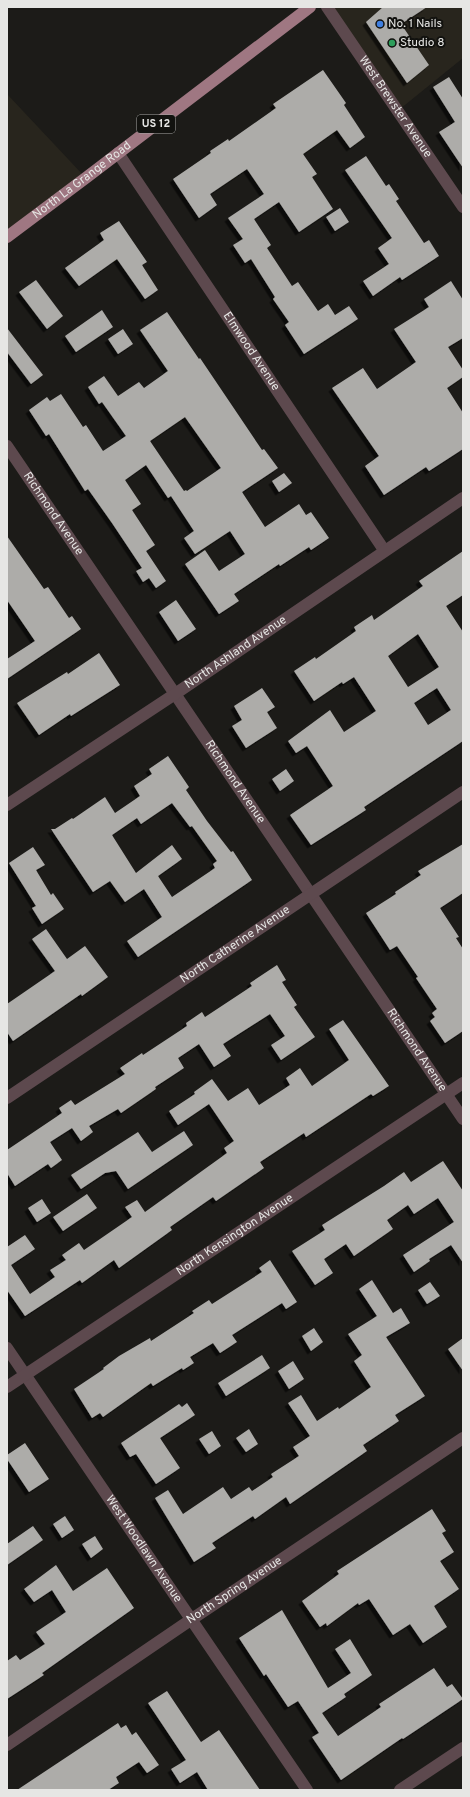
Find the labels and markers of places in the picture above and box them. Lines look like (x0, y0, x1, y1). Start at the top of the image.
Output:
place label: No. 1 Nails (388, 16, 442, 32)
marker: No. 1 Nails (375, 19, 385, 29)
place label: Studio 8 (400, 35, 445, 51)
marker: Studio 8 (387, 38, 397, 48)

